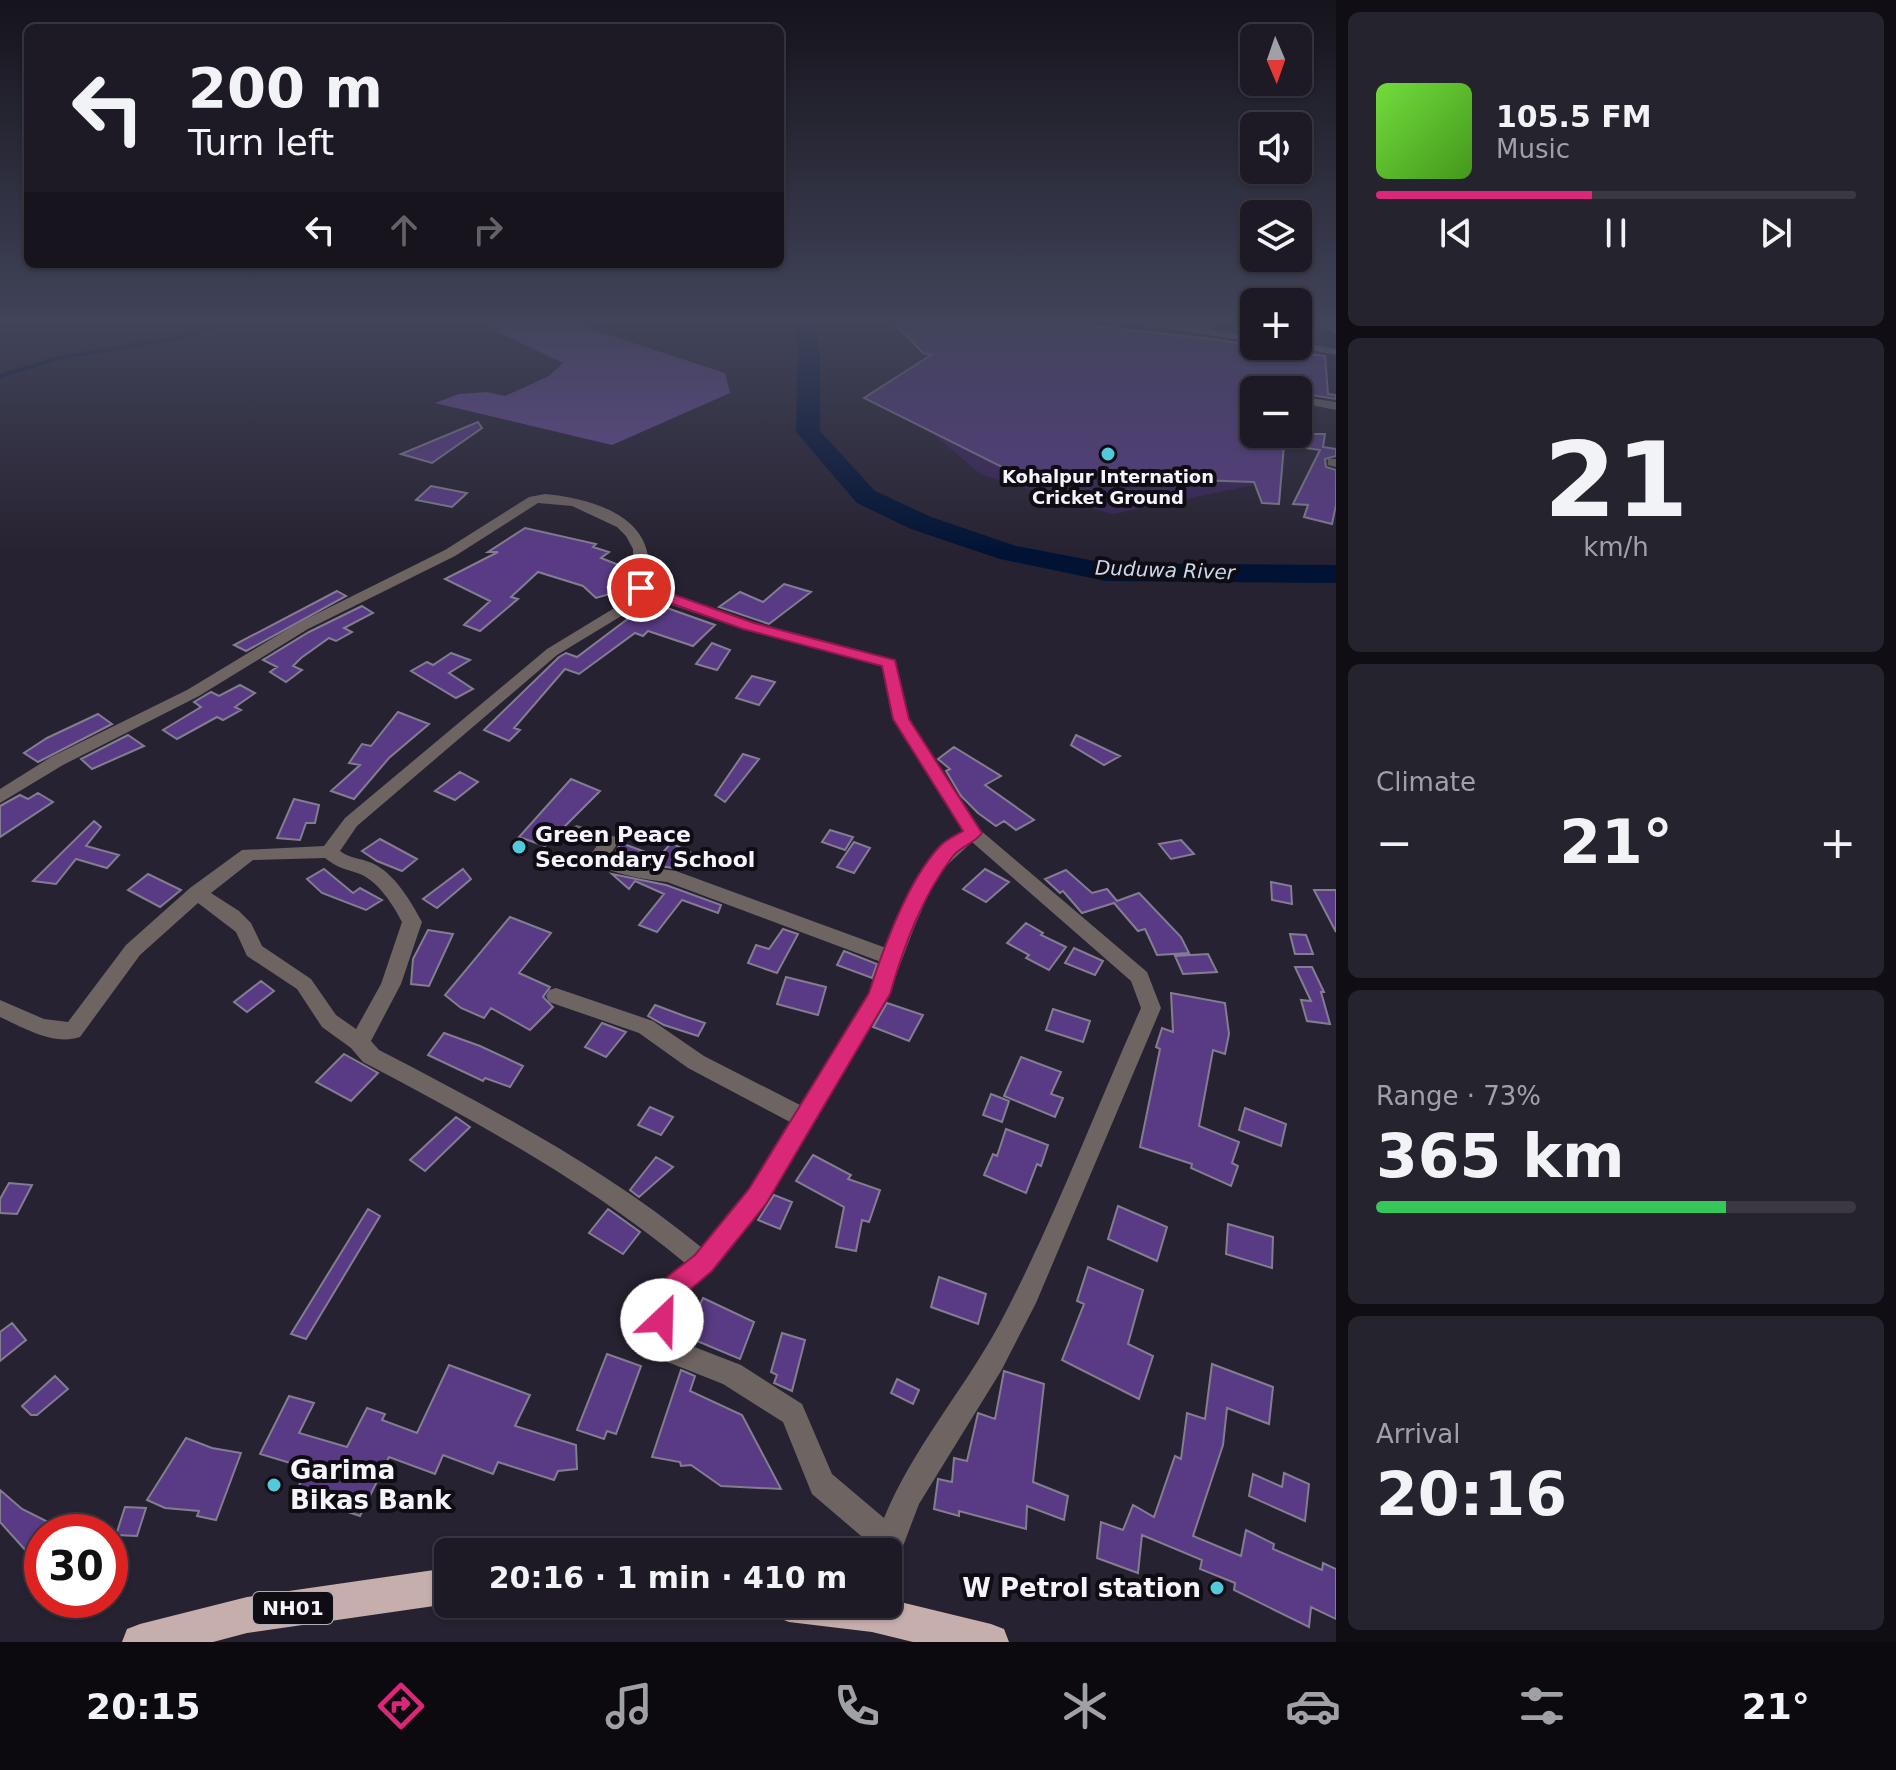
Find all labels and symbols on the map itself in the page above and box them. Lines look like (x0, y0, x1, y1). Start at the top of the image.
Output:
north arrow (1240, 24, 1312, 96)
marker: Kohalpur Internation Cricket Ground (1099, 445, 1117, 463)
place label: Kohalpur Internation Cricket Ground (1002, 466, 1214, 508)
pin (607, 554, 675, 622)
water label: Duduwa River (1095, 556, 1237, 585)
place label: Green Peace Secondary School (535, 822, 755, 872)
marker: Green Peace Secondary School (510, 838, 528, 856)
position arrow (620, 1278, 704, 1362)
place label: Garima Bikas Bank (290, 1455, 452, 1515)
marker: Garima Bikas Bank (265, 1476, 283, 1494)
speed limit sign: 30 (24, 1514, 128, 1618)
place label: W Petrol station (962, 1573, 1201, 1603)
marker: W Petrol station (1208, 1579, 1226, 1597)
road number: NH01 (253, 1592, 333, 1624)

